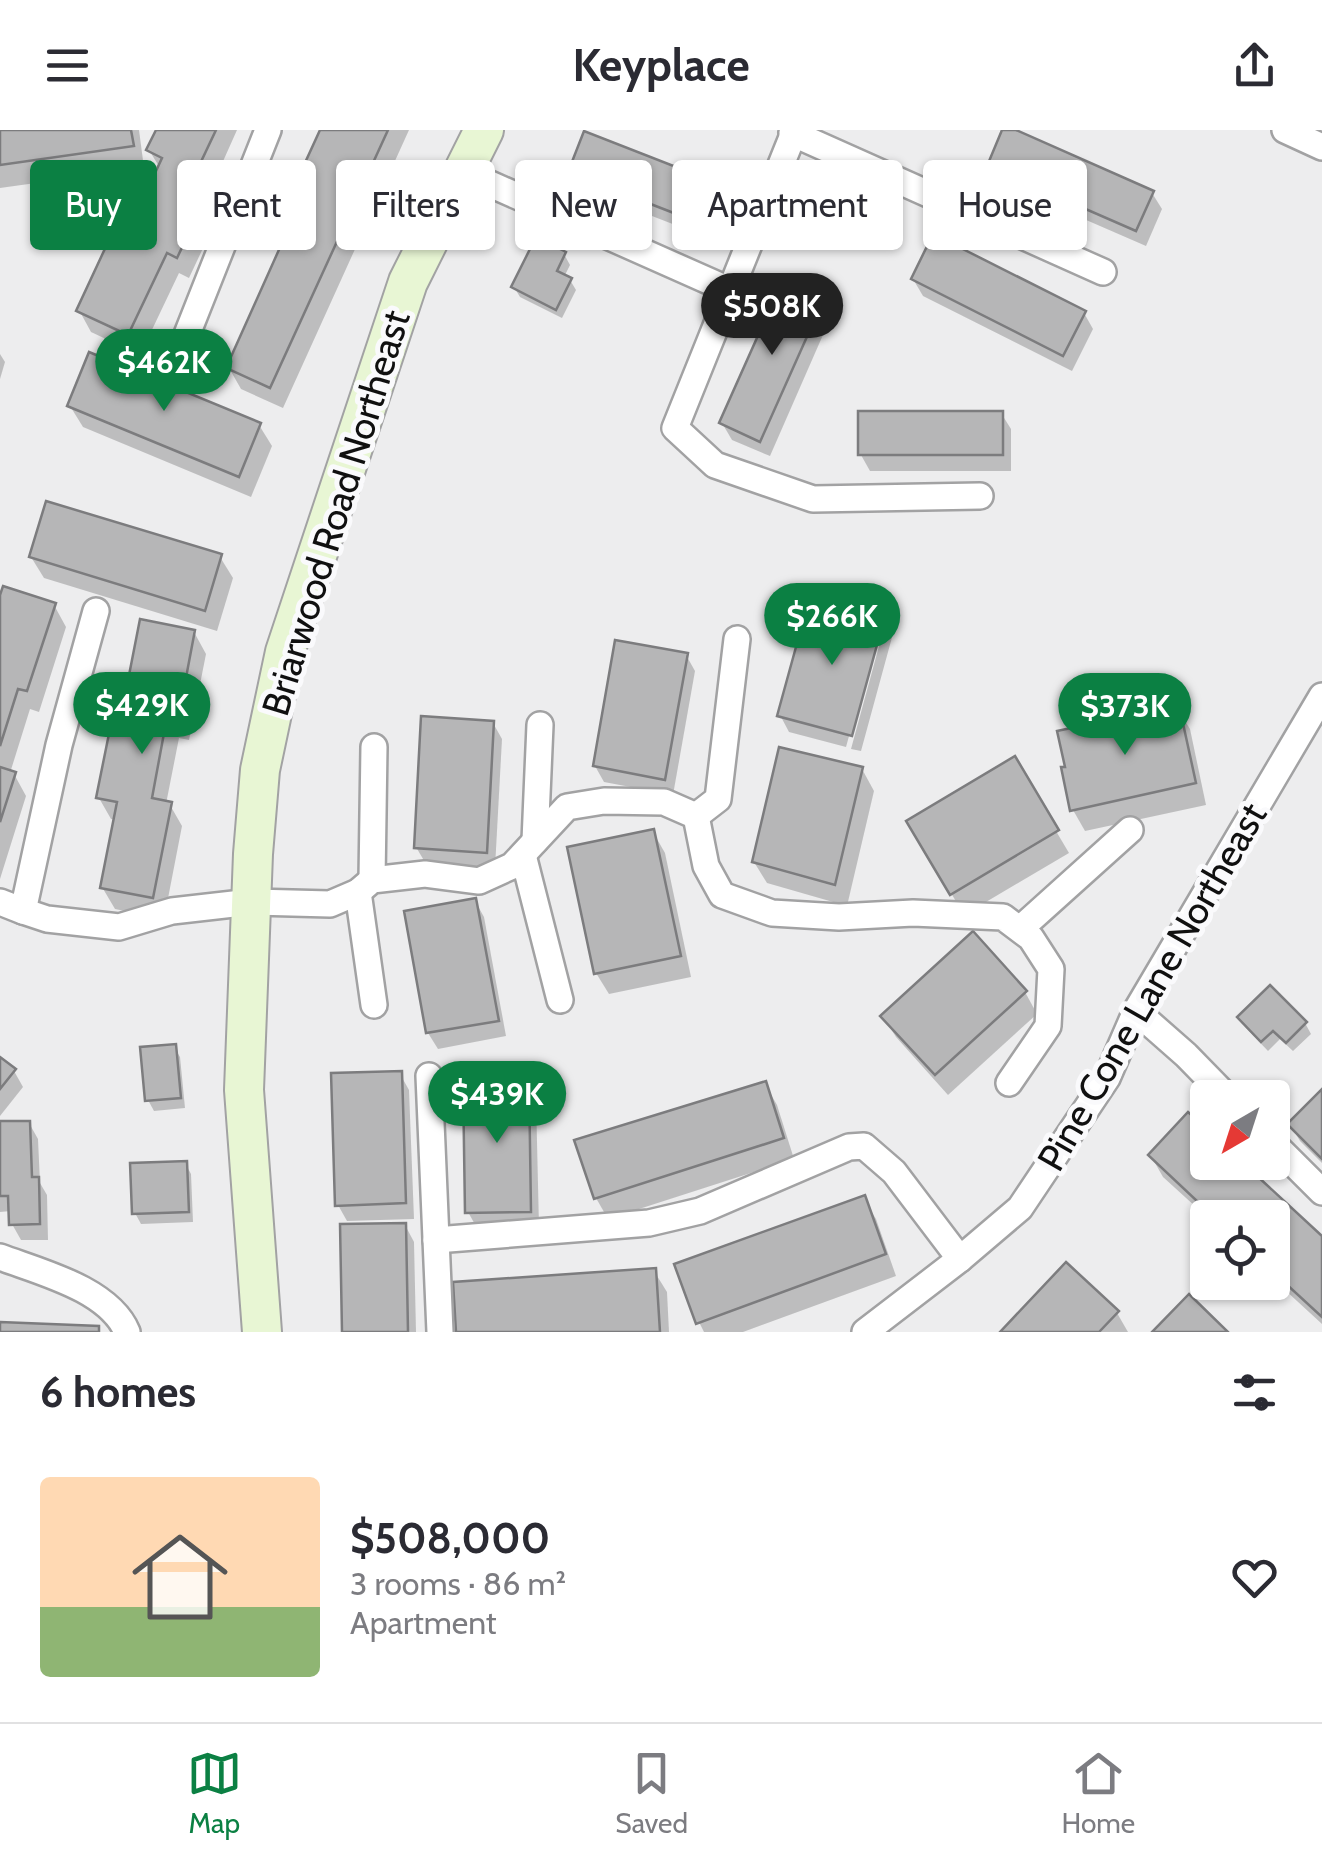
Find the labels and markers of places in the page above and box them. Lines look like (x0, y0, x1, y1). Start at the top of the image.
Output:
pin: $508K (702, 273, 842, 358)
pin: $462K (94, 329, 234, 414)
pin: $266K (762, 583, 902, 668)
pin: $429K (72, 672, 212, 757)
pin: $373K (1055, 673, 1195, 758)
pin: $439K (427, 1061, 567, 1146)

